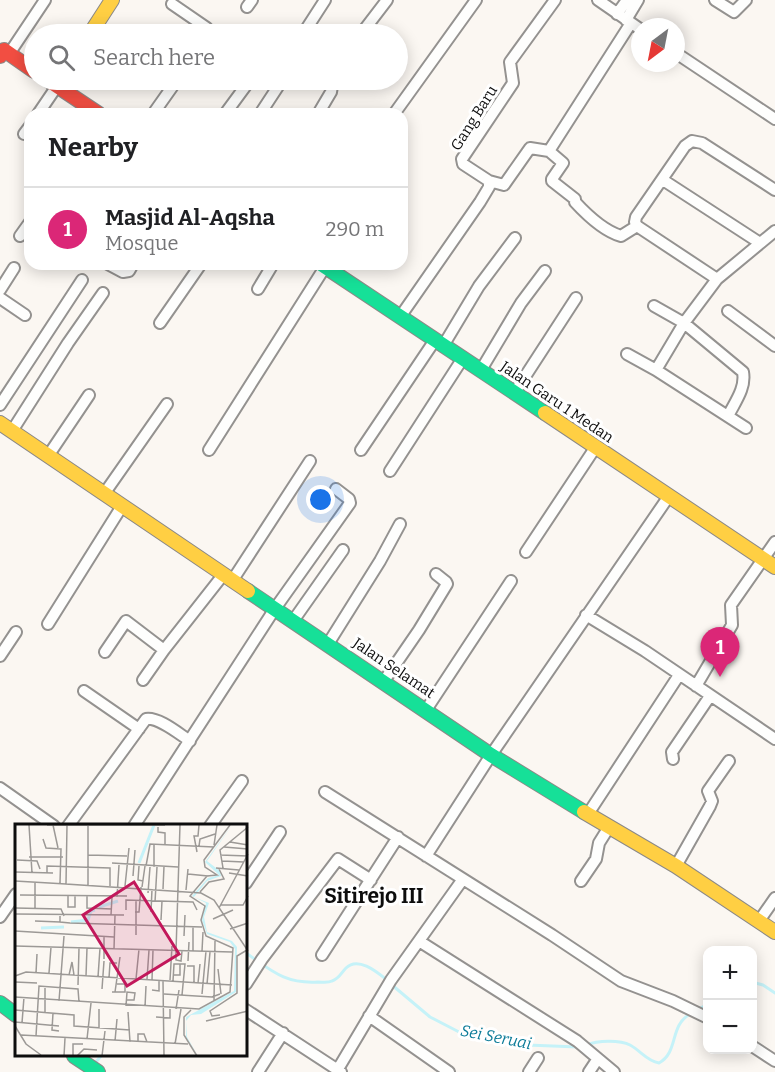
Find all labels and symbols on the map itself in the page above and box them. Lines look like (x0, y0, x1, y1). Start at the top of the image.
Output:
north arrow (631, 18, 685, 72)
street label: Gang Baru (447, 82, 501, 154)
street label: Jalan Garu 1 Medan (496, 357, 617, 447)
your location (306, 485, 335, 514)
pin: 1 (700, 628, 740, 677)
street label: Jalan Selamat (349, 633, 439, 702)
inset map (15, 824, 248, 1057)
district label: Sitirejo III (324, 883, 424, 909)
water label: Sei Seruai (459, 1021, 534, 1053)

